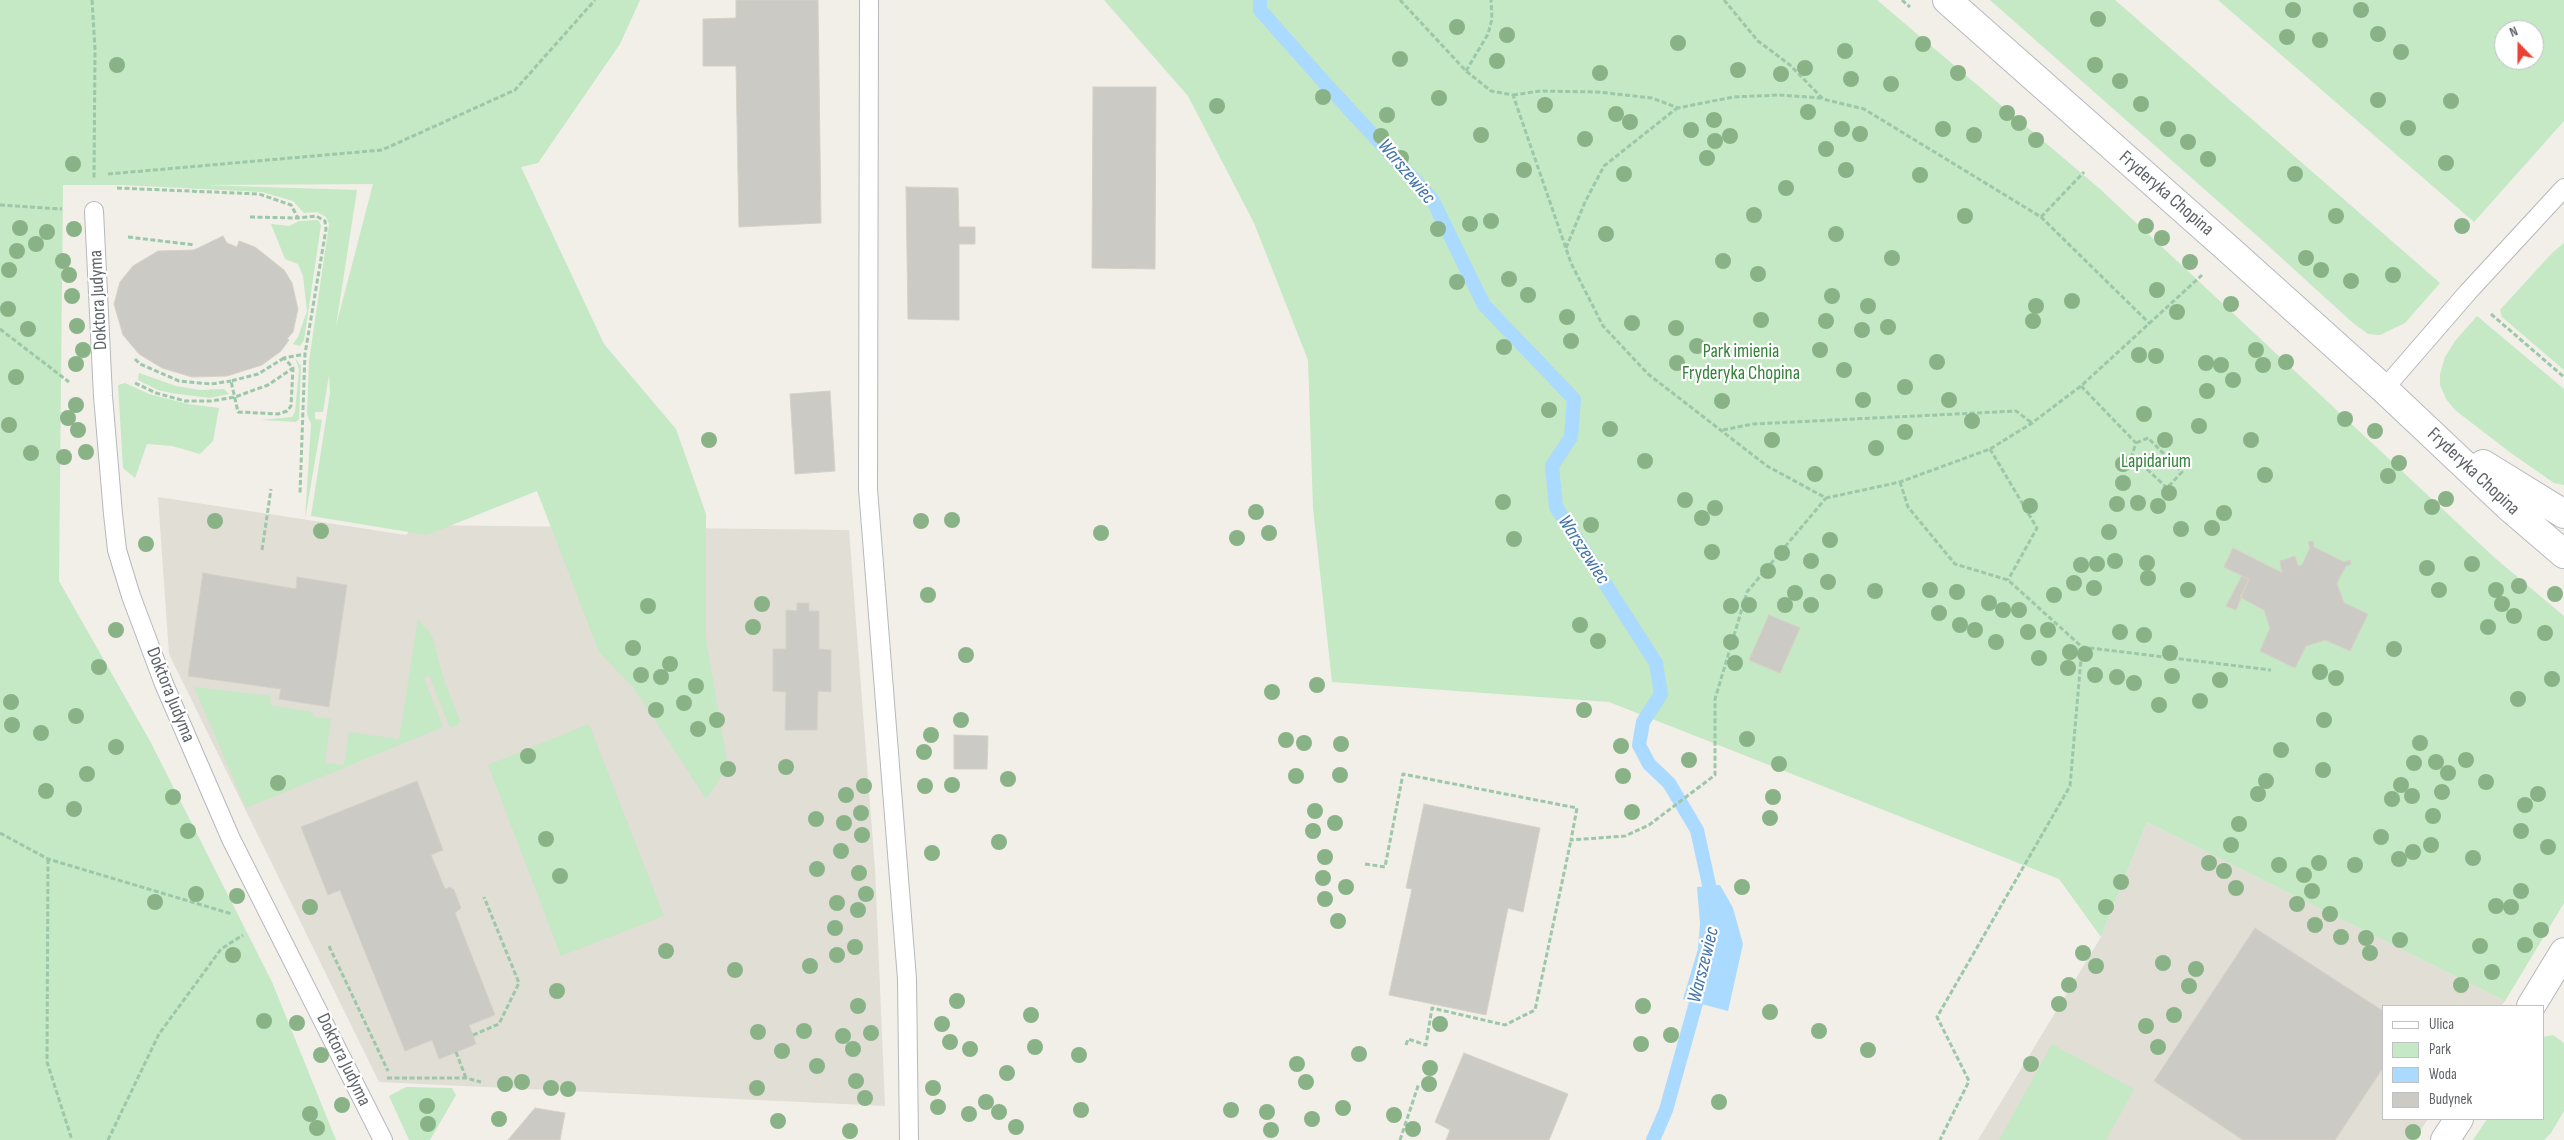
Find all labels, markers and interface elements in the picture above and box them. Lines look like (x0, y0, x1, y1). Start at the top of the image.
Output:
north arrow (2494, 20, 2544, 70)
text: N (2507, 22, 2520, 41)
water label: Warszewiec (1372, 135, 1440, 209)
street label: Fryderyka Chopina (2114, 147, 2218, 241)
street label: Doktora Judyma (85, 249, 113, 351)
park label: Park imienia Fryderyka Chopina (1682, 341, 1800, 385)
street label: Fryderyka Chopina (2422, 423, 2524, 521)
park label: Lapidarium (2121, 451, 2191, 473)
water label: Warszewiec (1552, 511, 1614, 589)
street label: Doktora Judyma (141, 644, 199, 746)
water label: Warszewiec (1683, 924, 1725, 1006)
legend (2382, 1005, 2544, 1120)
street label: Doktora Judyma (311, 1010, 375, 1110)
text: Ulica (2429, 1015, 2454, 1034)
text: Park (2429, 1040, 2451, 1059)
text: Woda (2429, 1065, 2457, 1084)
text: Budynek (2429, 1090, 2472, 1109)

